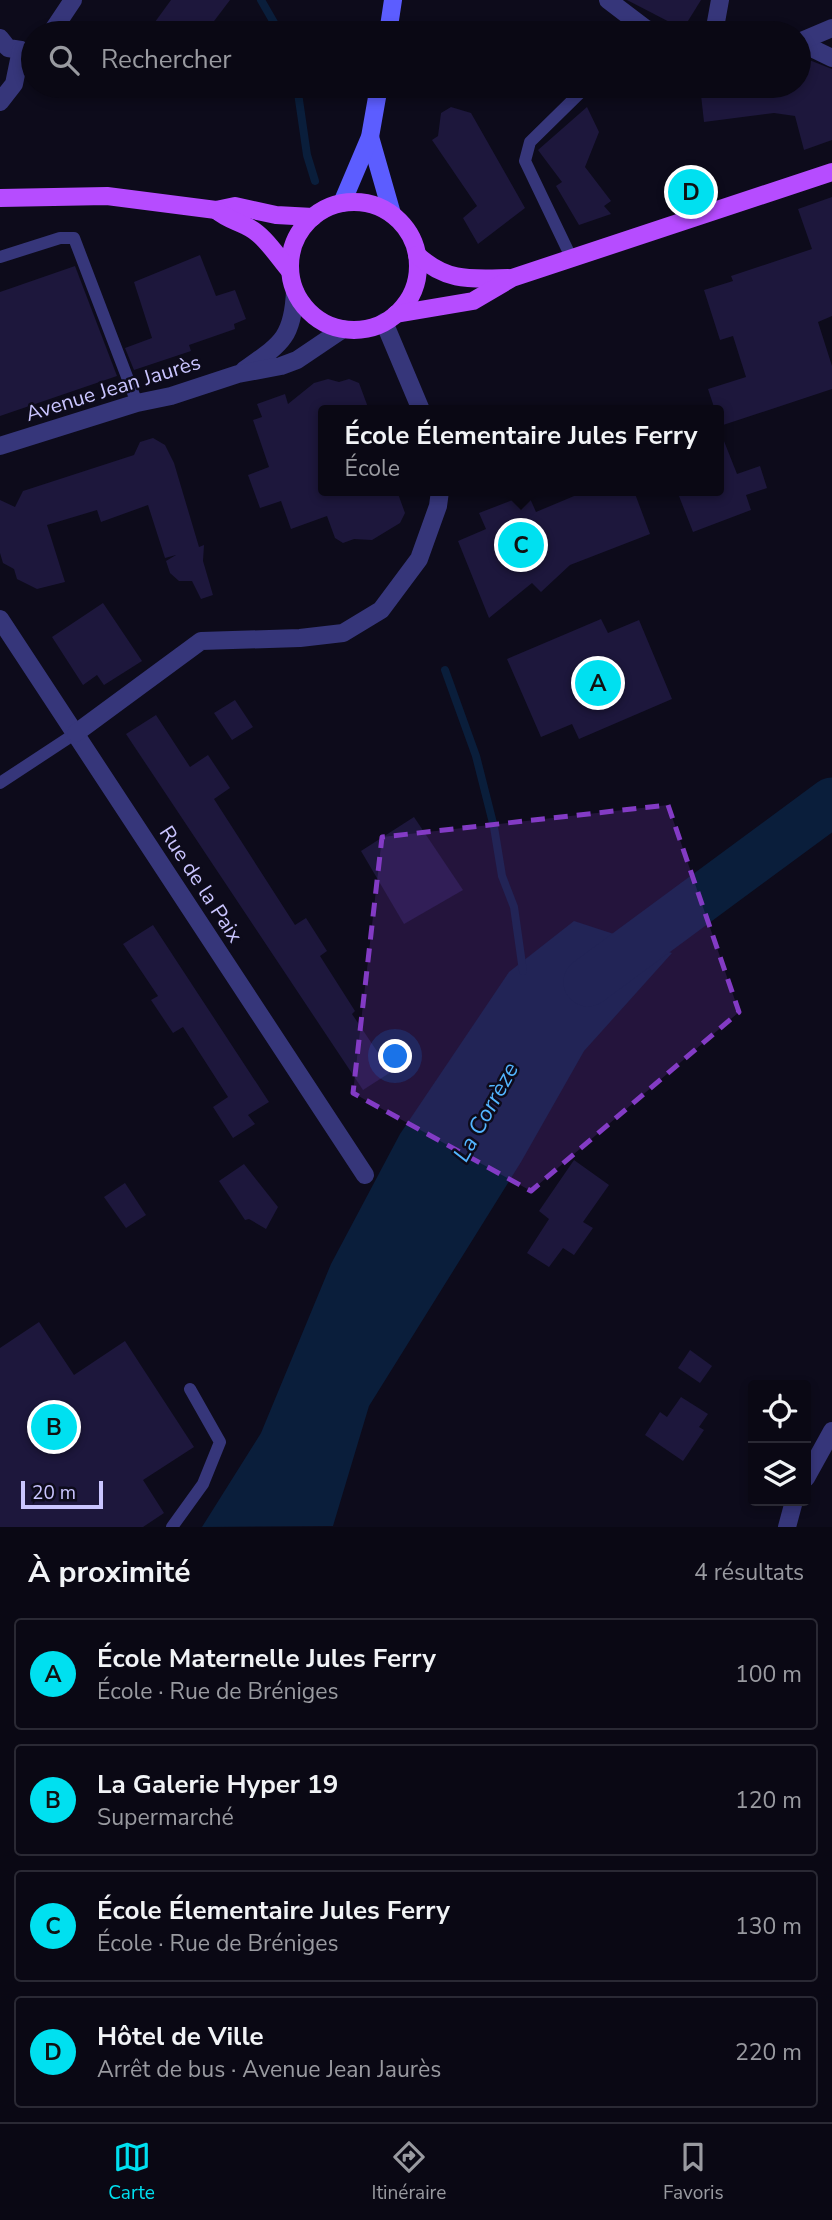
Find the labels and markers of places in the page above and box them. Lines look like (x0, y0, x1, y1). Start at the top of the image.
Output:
pin: D (668, 166, 714, 218)
pin: C (498, 519, 544, 571)
pin: A (575, 657, 621, 709)
pin: B (31, 1401, 77, 1453)

